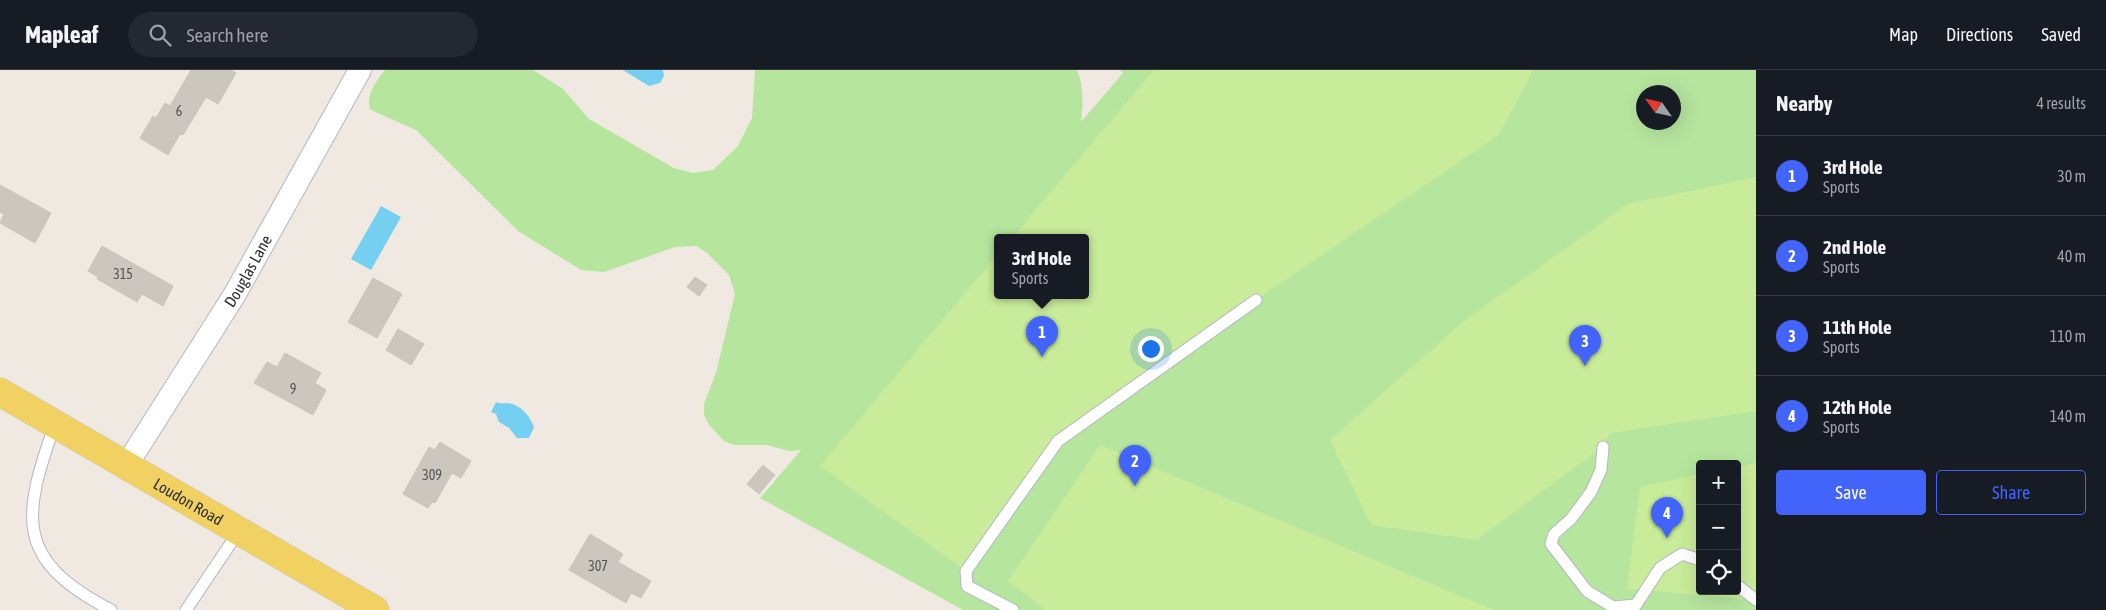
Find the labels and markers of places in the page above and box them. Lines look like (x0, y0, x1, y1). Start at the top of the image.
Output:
pin: 1 (1026, 316, 1058, 357)
pin: 3 (1569, 325, 1601, 366)
pin: 2 (1119, 445, 1151, 486)
pin: 4 (1651, 497, 1683, 538)

